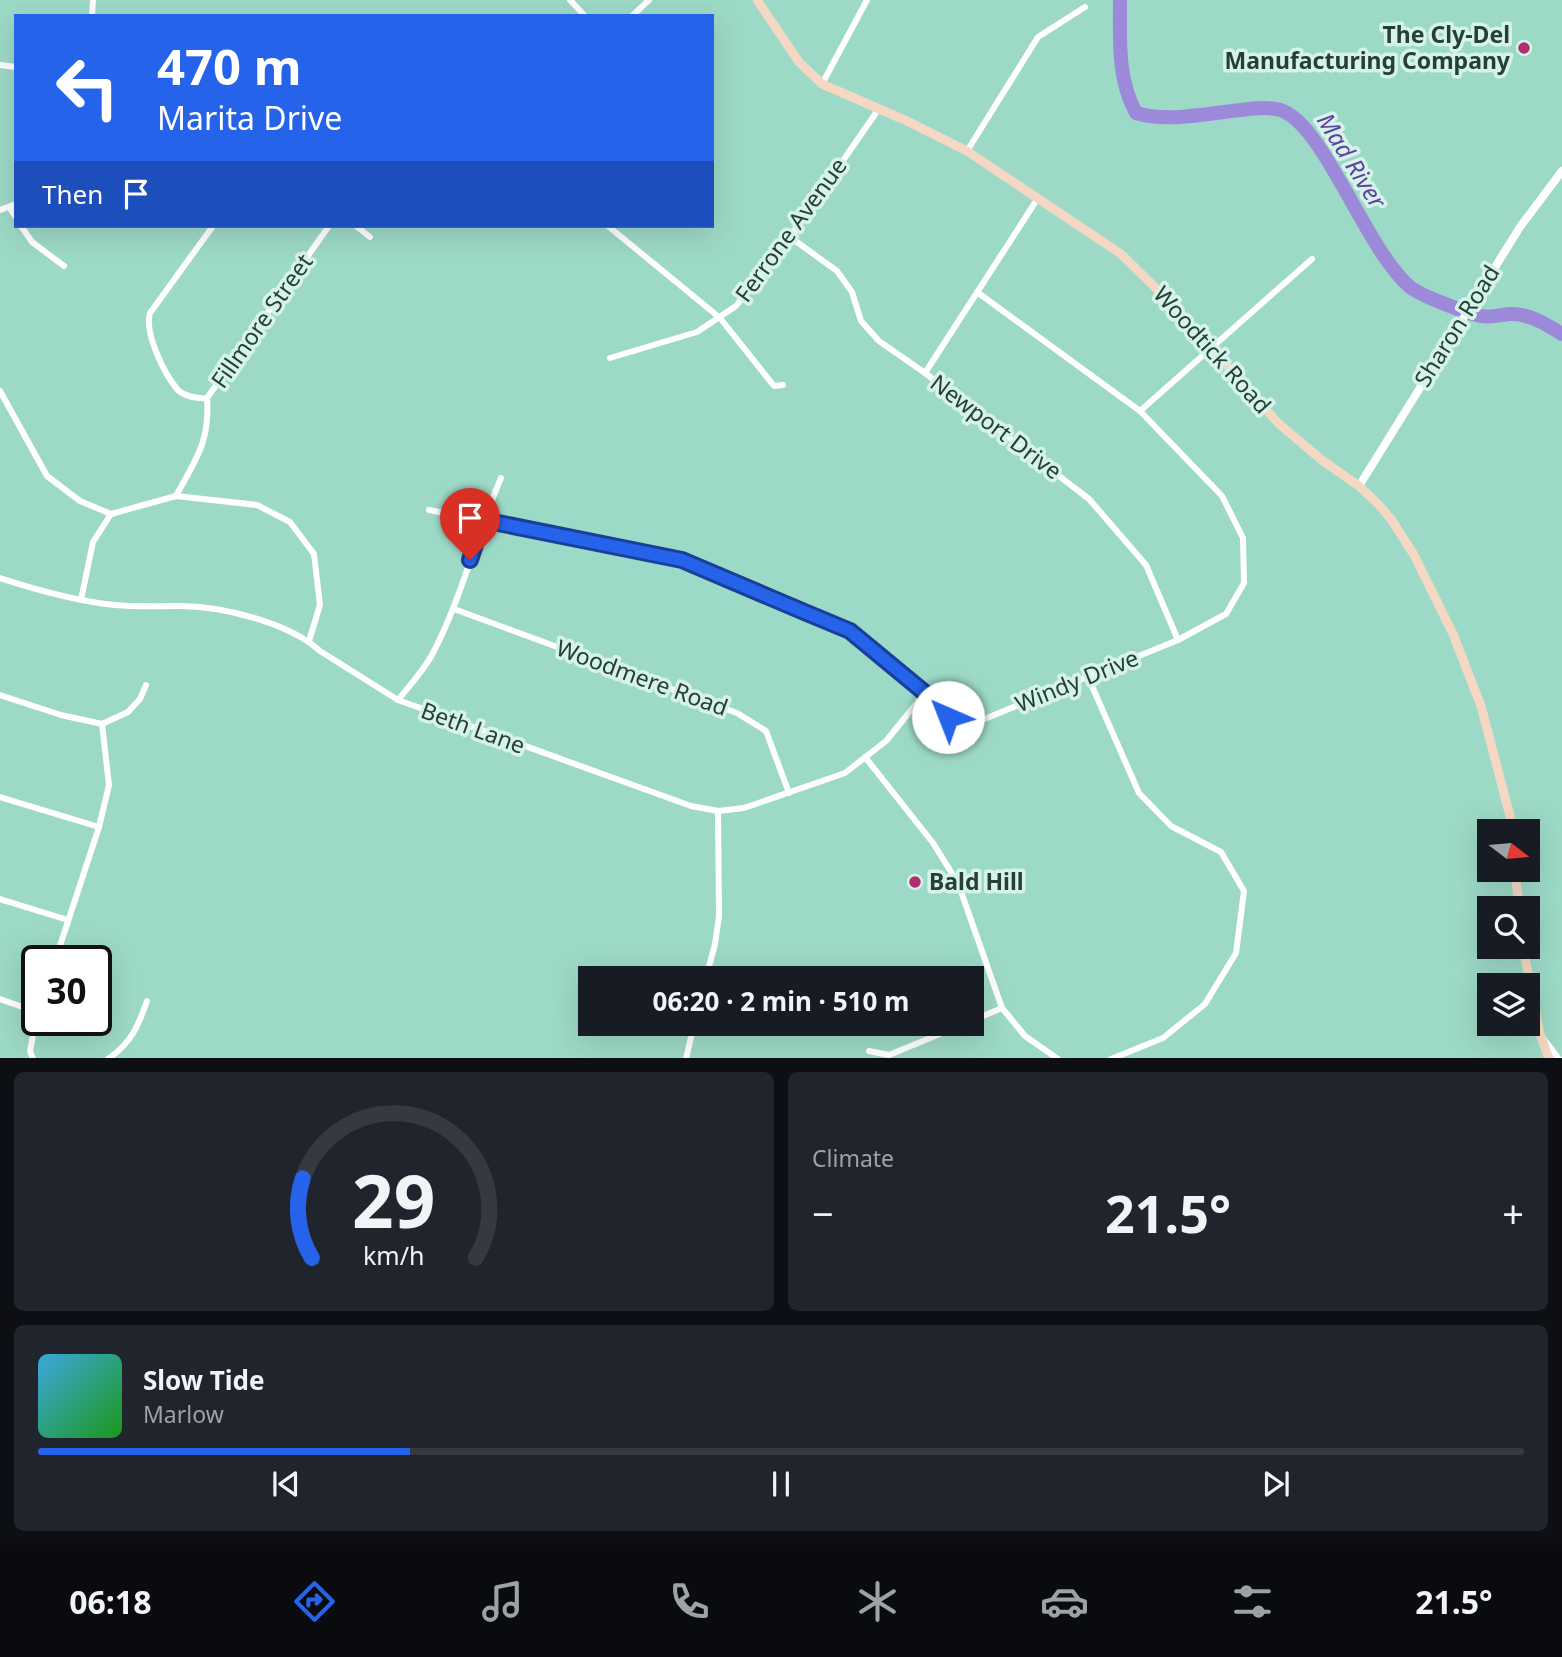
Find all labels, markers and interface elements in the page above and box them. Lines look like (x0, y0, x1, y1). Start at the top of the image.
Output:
place label: The Cly-Del Manufacturing Company (1225, 18, 1511, 76)
text: 470 m (157, 33, 302, 99)
marker: The Cly-Del Manufacturing Company (1516, 40, 1532, 56)
icon: left (42, 42, 133, 133)
text: Marita Drive (157, 96, 342, 139)
water label: Mad River (1310, 106, 1395, 215)
street label: Ferrone Avenue (727, 151, 853, 308)
icon: arrive (117, 175, 155, 213)
text: Then (42, 176, 103, 212)
street label: Fillmore Street (203, 247, 319, 394)
street label: Sharon Road (1406, 258, 1506, 393)
street label: Woodtick Road (1147, 279, 1279, 420)
street label: Newport Drive (924, 366, 1069, 486)
pin (440, 488, 500, 560)
icon: arrive (451, 499, 489, 537)
street label: Woodmere Road (552, 631, 733, 723)
street label: Windy Drive (1010, 641, 1143, 719)
position arrow (911, 680, 985, 754)
street label: Beth Lane (417, 693, 530, 761)
north arrow (1477, 819, 1540, 882)
map controls (1477, 819, 1540, 1036)
place label: Bald Hill (929, 865, 1024, 897)
marker: Bald Hill (907, 874, 923, 890)
button: search (1477, 896, 1540, 959)
speed limit sign: 30 (21, 945, 112, 1036)
button: layers (1477, 973, 1540, 1036)
text: 06:20 · 2 min · 510 m (653, 983, 909, 1019)
text: Climate (812, 1142, 894, 1174)
text: 29 (352, 1150, 436, 1249)
text: 21.5° (1105, 1177, 1231, 1248)
text: − (812, 1187, 834, 1239)
text: + (1502, 1187, 1524, 1239)
text: km/h (363, 1237, 425, 1271)
text: Slow Tide (143, 1362, 265, 1398)
text: Marlow (143, 1398, 224, 1430)
icon: previous (267, 1465, 305, 1503)
icon: pause (762, 1465, 800, 1503)
icon: next (1257, 1465, 1295, 1503)
icon: directions (290, 1577, 339, 1626)
icon: music (478, 1577, 527, 1626)
icon: phone (665, 1577, 714, 1626)
icon: climate (853, 1577, 902, 1626)
icon: car (1040, 1577, 1089, 1626)
icon: filters (1228, 1577, 1277, 1626)
text: 06:18 (69, 1580, 151, 1623)
text: 21.5° (1415, 1580, 1493, 1623)

